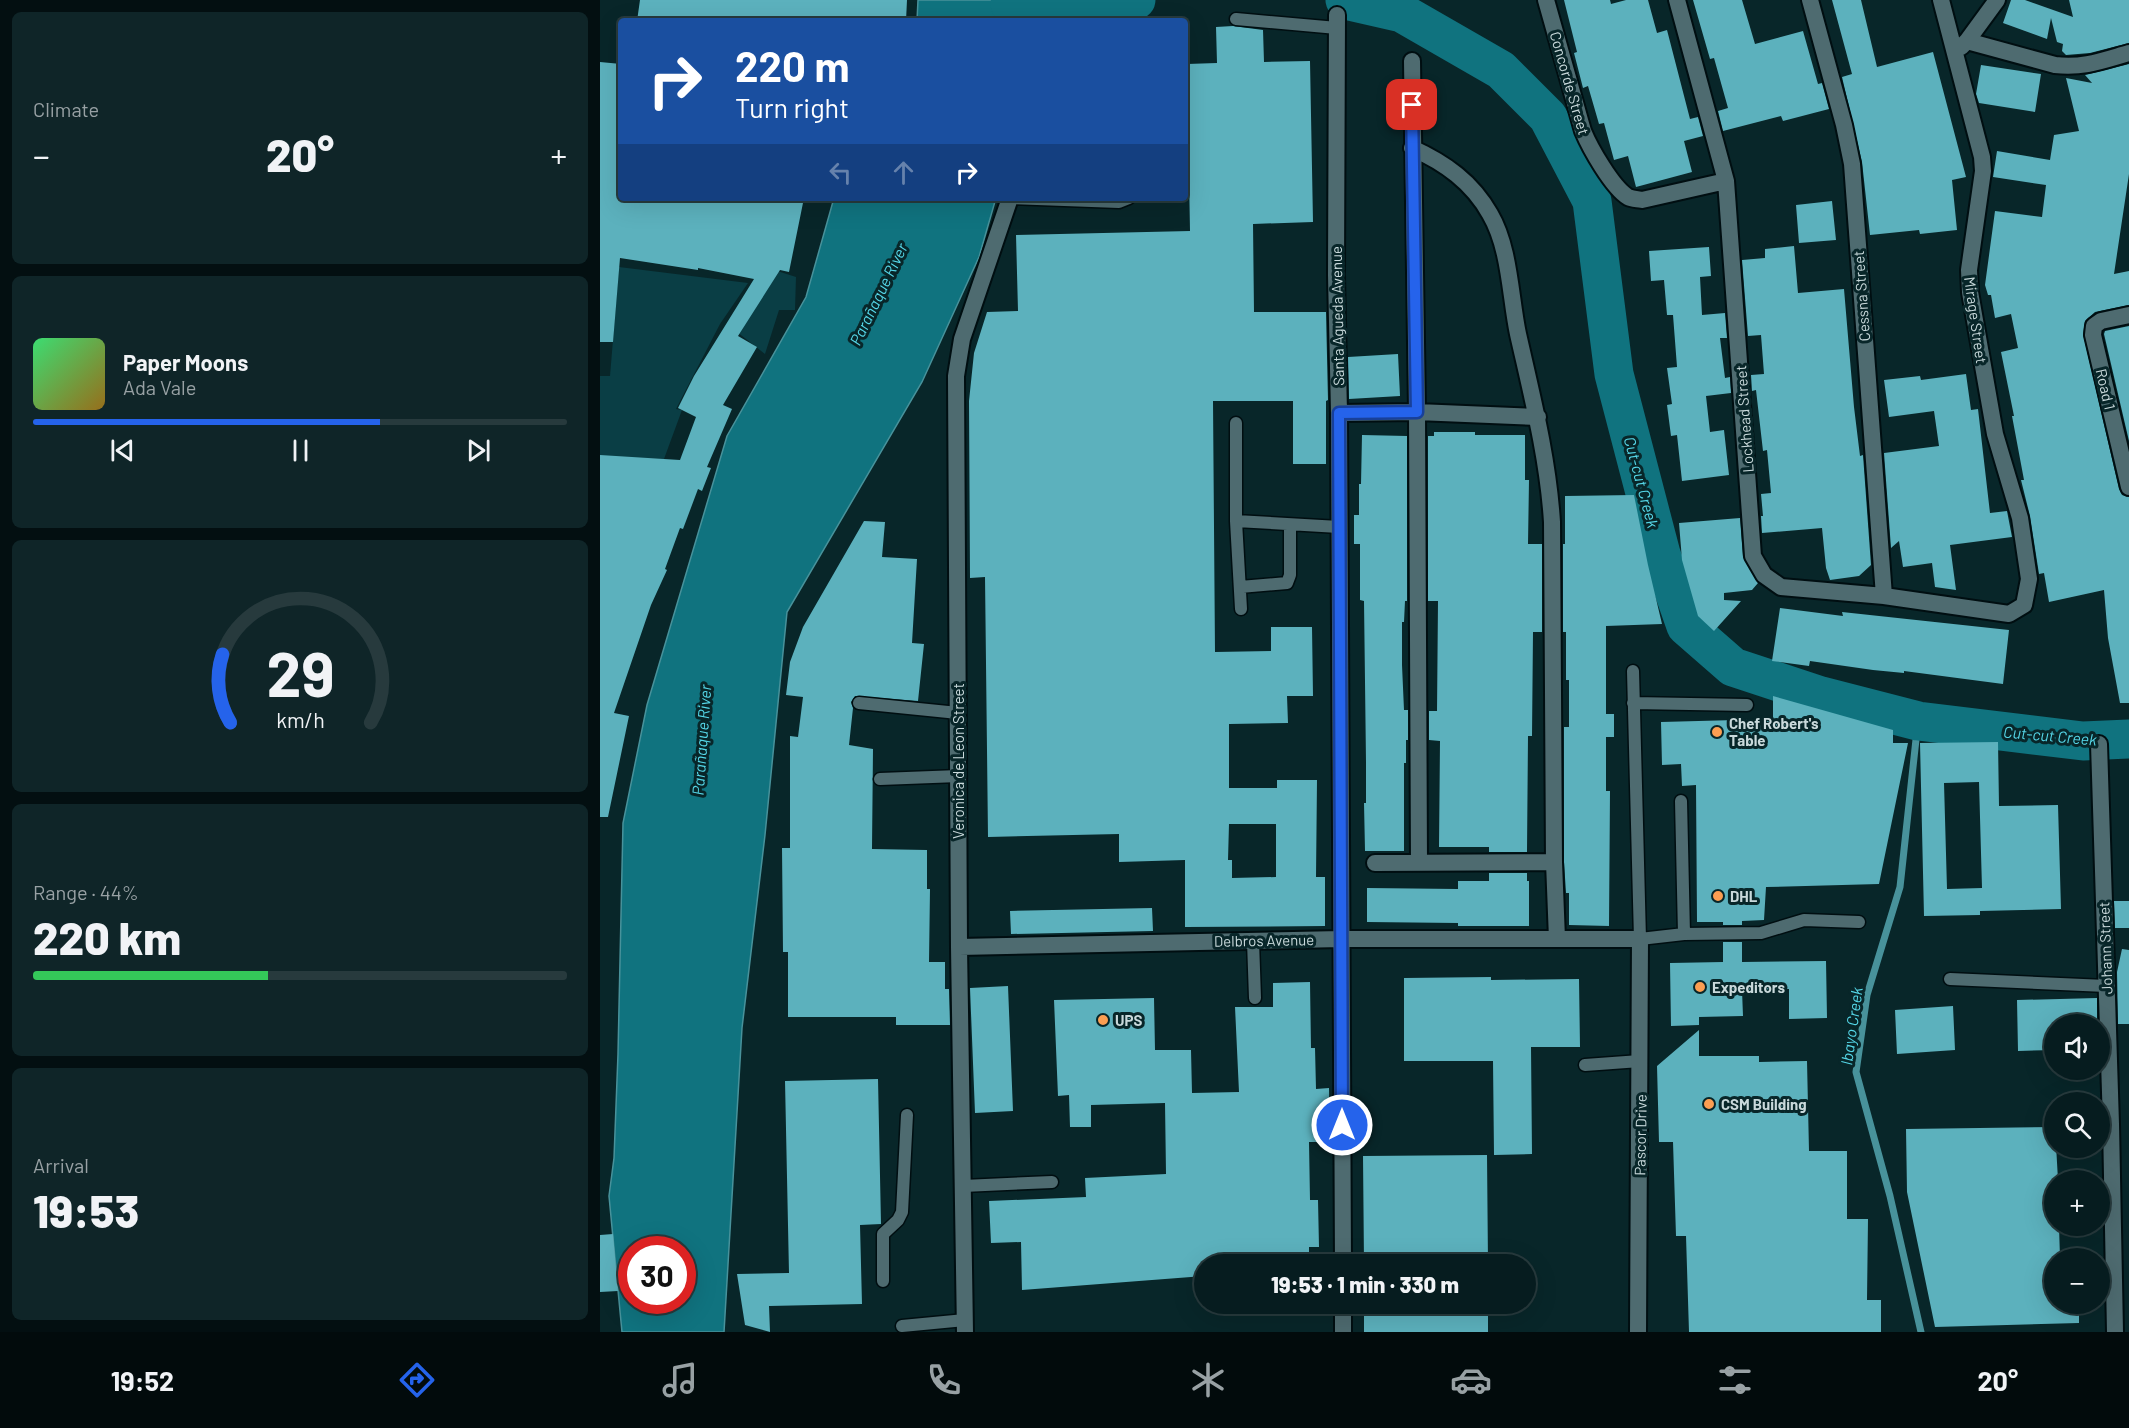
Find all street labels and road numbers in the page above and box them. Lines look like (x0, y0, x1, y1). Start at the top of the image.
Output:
street label: Concorde Street (1547, 29, 1593, 137)
street label: Santa Agueda Avenue (1327, 246, 1347, 386)
street label: Cessna Street (1849, 250, 1873, 342)
street label: Mirage Street (1961, 275, 1991, 365)
street label: Lockhead Street (1731, 365, 1757, 473)
street label: Road 1 (2093, 367, 2119, 411)
street label: Veronica de Leon Street (949, 683, 967, 839)
street label: Johann Street (2094, 901, 2116, 995)
street label: Delbros Avenue (1214, 930, 1314, 950)
street label: Pascor Drive (1630, 1094, 1650, 1176)

